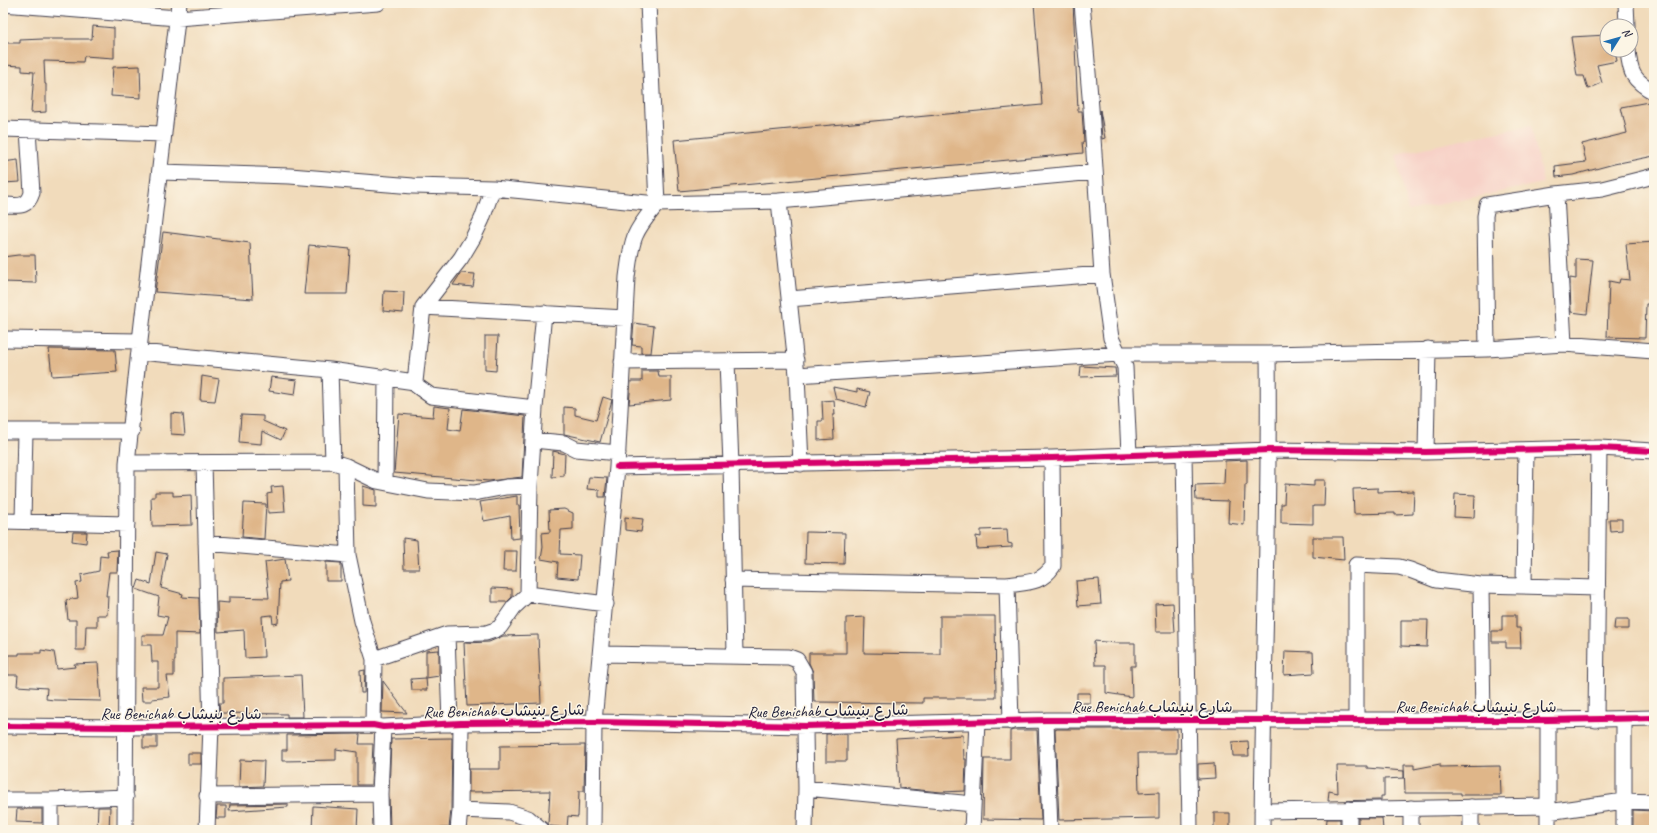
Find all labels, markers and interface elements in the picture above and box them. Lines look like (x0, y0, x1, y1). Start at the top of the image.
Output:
north arrow (1599, 18, 1639, 58)
text: N (1619, 25, 1636, 41)
street label: Rue Benichab شارع بنيشاب (1071, 697, 1233, 718)
street label: Rue Benichab شارع بنيشاب (1395, 697, 1557, 718)
street label: Rue Benichab شارع بنيشاب (423, 700, 585, 723)
street label: Rue Benichab شارع بنيشاب (747, 700, 909, 723)
street label: Rue Benichab شارع بنيشاب (100, 704, 262, 725)

